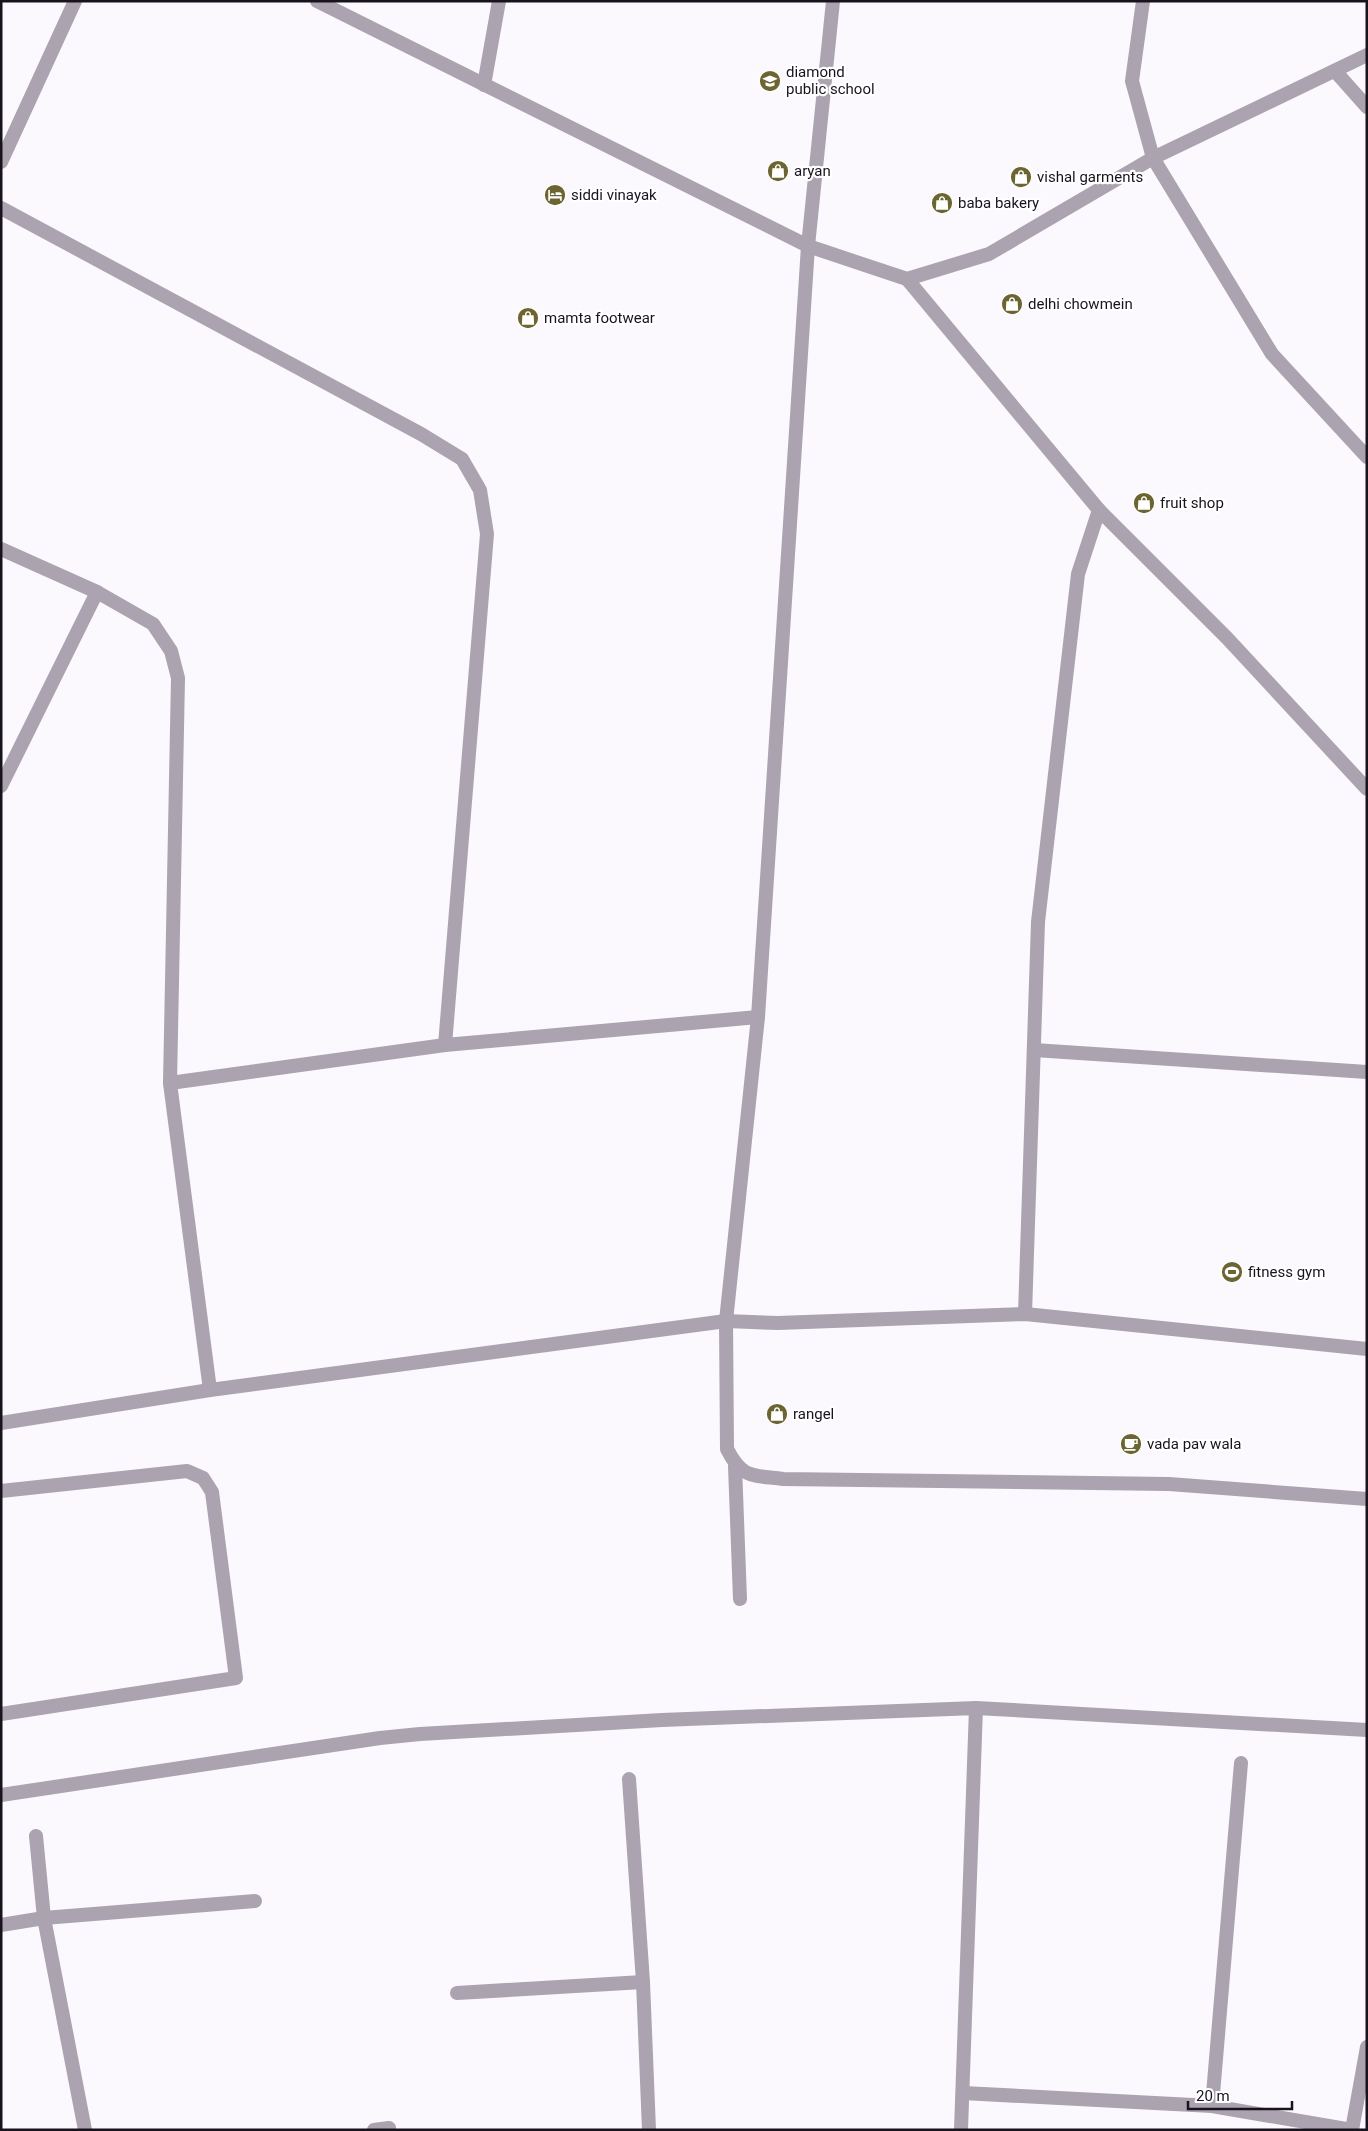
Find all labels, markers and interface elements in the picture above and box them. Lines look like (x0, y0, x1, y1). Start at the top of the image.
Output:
place label: diamond public school (786, 63, 875, 98)
school or university icon: diamond public school (758, 69, 782, 93)
shop icon: aryan (766, 159, 790, 183)
place label: aryan (794, 162, 831, 180)
shop icon: vishal garments (1009, 165, 1033, 189)
place label: vishal garments (1037, 168, 1143, 186)
hotel icon: siddi vinayak (543, 183, 567, 207)
place label: siddi vinayak (571, 186, 657, 204)
shop icon: baba bakery (930, 191, 954, 215)
place label: baba bakery (958, 194, 1039, 212)
shop icon: delhi chowmein (1000, 292, 1024, 316)
place label: delhi chowmein (1028, 295, 1133, 313)
shop icon: mamta footwear (516, 306, 540, 330)
place label: mamta footwear (544, 309, 655, 327)
shop icon: fruit shop (1132, 491, 1156, 515)
place label: fruit shop (1160, 494, 1224, 512)
sports icon: fitness gym (1220, 1260, 1244, 1284)
place label: fitness gym (1248, 1263, 1325, 1281)
shop icon: rangel (765, 1402, 789, 1426)
place label: rangel (793, 1405, 834, 1423)
cafe icon: vada pav wala (1119, 1432, 1143, 1456)
place label: vada pav wala (1147, 1435, 1241, 1453)
scale bar (1188, 2078, 1292, 2110)
text: 20 m (1196, 2087, 1230, 2105)

